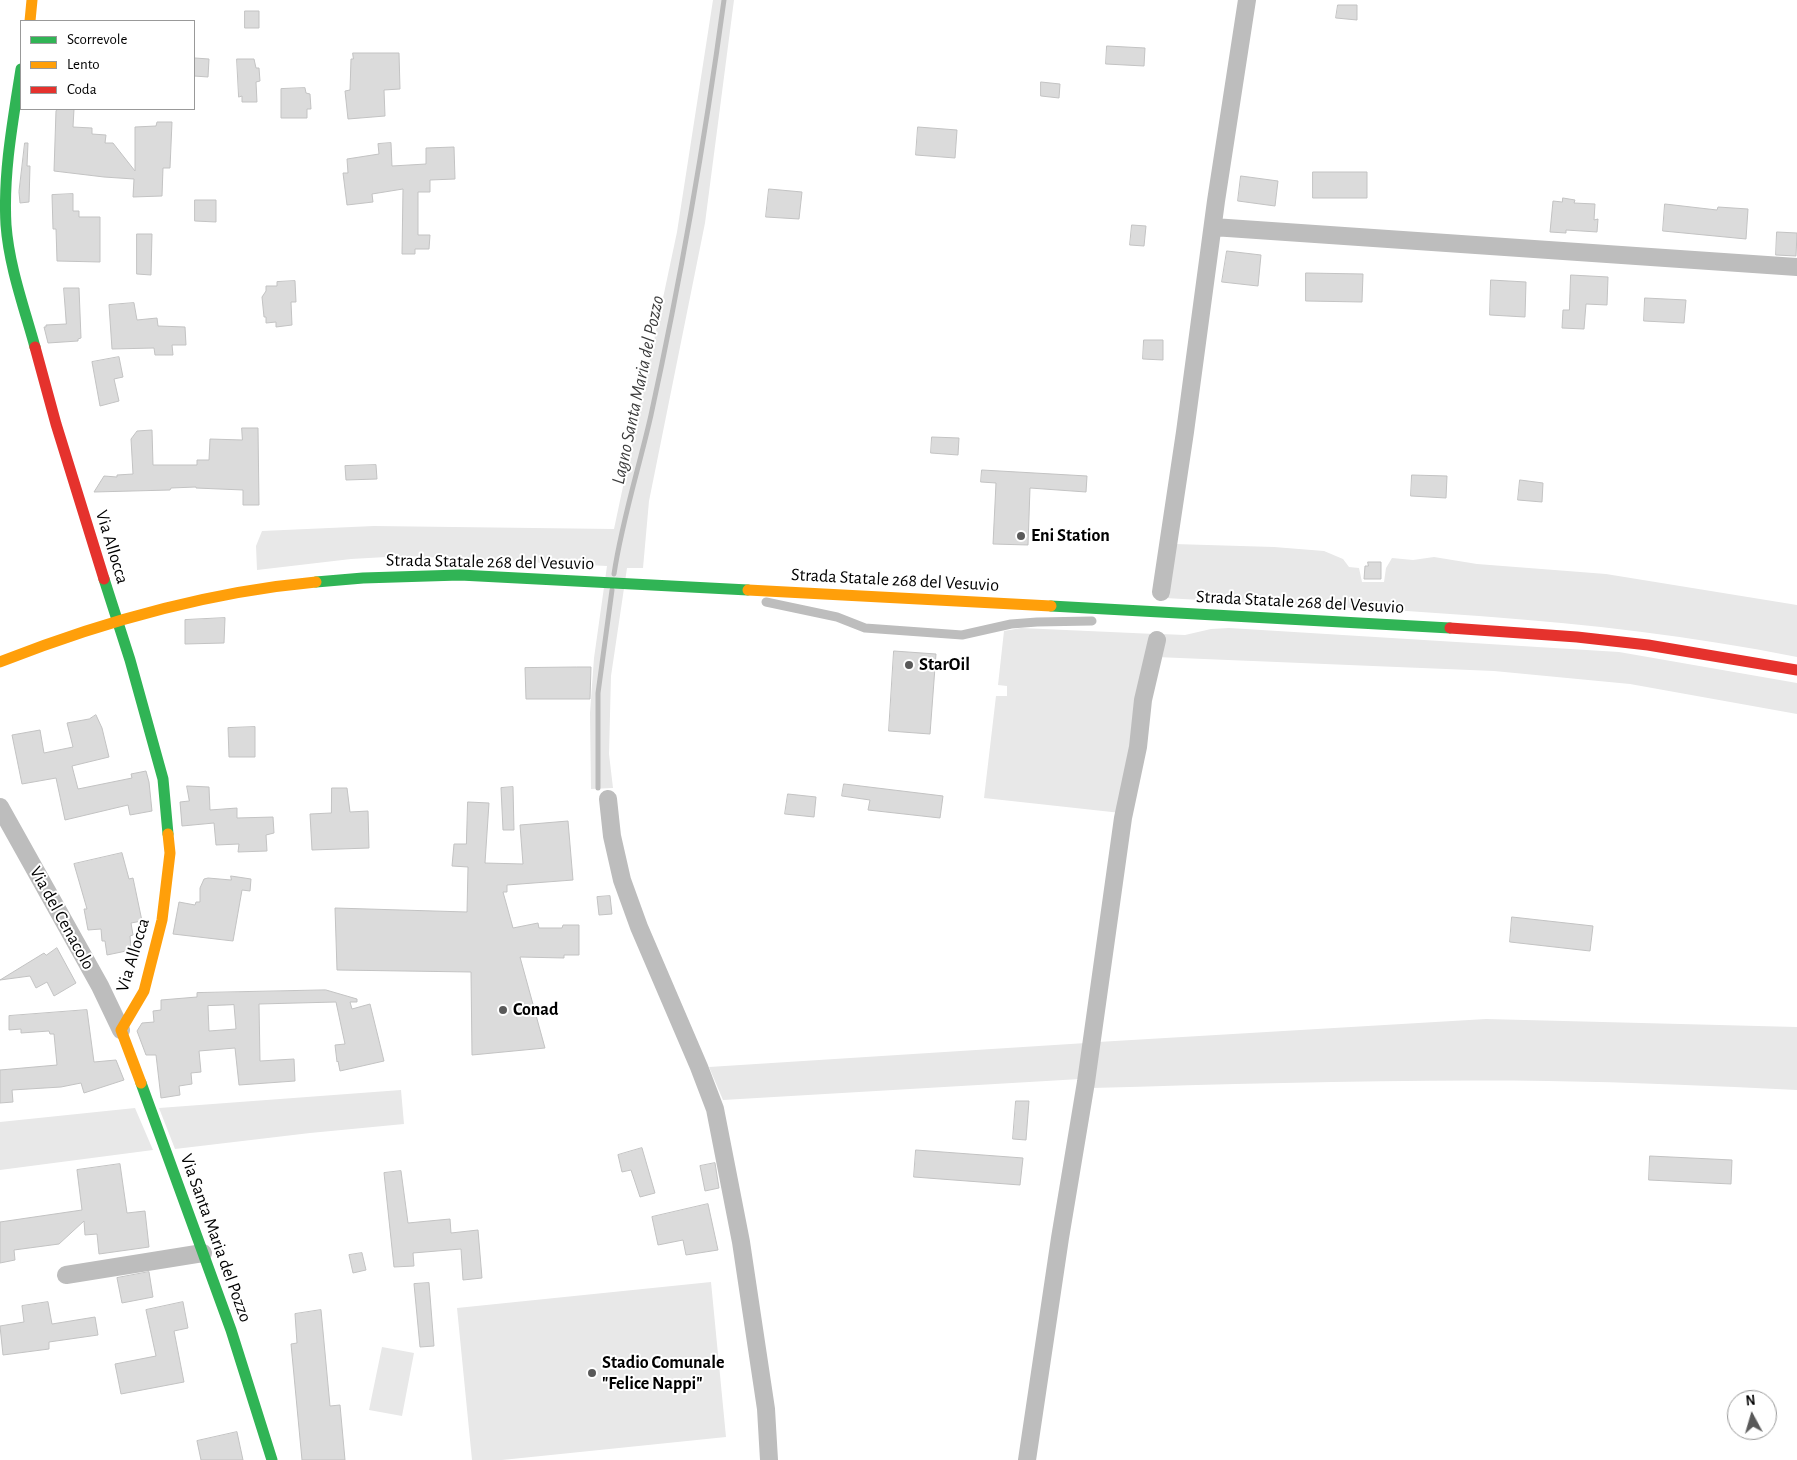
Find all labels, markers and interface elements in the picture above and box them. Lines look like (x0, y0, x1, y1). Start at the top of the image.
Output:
legend (20, 20, 195, 110)
text: Scorrevole (67, 32, 127, 47)
text: Lento (67, 57, 100, 72)
text: Coda (67, 82, 97, 97)
water label: Lagno Santa Maria del Pozzo (607, 294, 669, 486)
street label: Via Allocca (91, 508, 133, 586)
place label: Eni Station (1031, 525, 1110, 547)
marker: Eni Station (1015, 530, 1027, 542)
street label: Strada Statale 268 del Vesuvio (386, 549, 594, 575)
street label: Strada Statale 268 del Vesuvio (790, 564, 1000, 596)
street label: Strada Statale 268 del Vesuvio (1195, 586, 1405, 618)
place label: StarOil (919, 654, 970, 676)
marker: StarOil (903, 659, 915, 671)
street label: Via del Cenacolo (25, 863, 99, 973)
street label: Via Allocca (112, 916, 154, 994)
place label: Conad (513, 999, 558, 1021)
marker: Conad (497, 1004, 509, 1016)
street label: Via Santa Maria del Pozzo (175, 1151, 257, 1325)
place label: Stadio Comunale "Felice Nappi" (602, 1352, 725, 1395)
marker: Stadio Comunale "Felice Nappi" (586, 1367, 598, 1379)
north arrow (1727, 1390, 1777, 1440)
text: N (1745, 1394, 1756, 1409)

